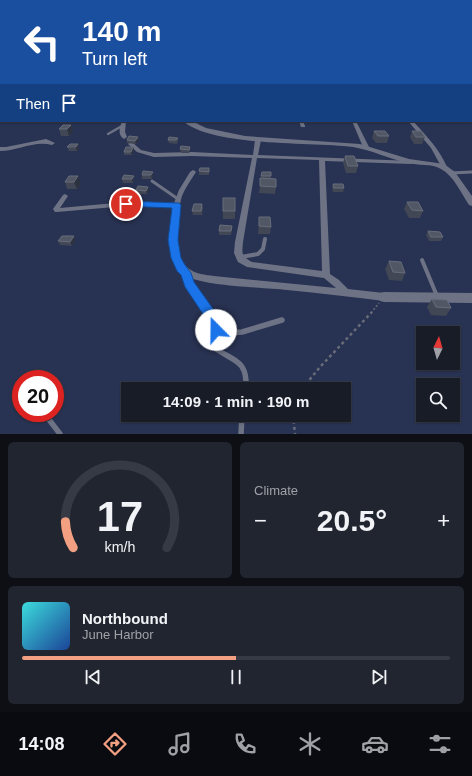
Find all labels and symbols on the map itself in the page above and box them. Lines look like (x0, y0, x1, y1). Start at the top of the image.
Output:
pin (109, 187, 143, 221)
position arrow (195, 309, 237, 351)
north arrow (416, 326, 460, 370)
speed limit sign: 20 (12, 370, 64, 422)

